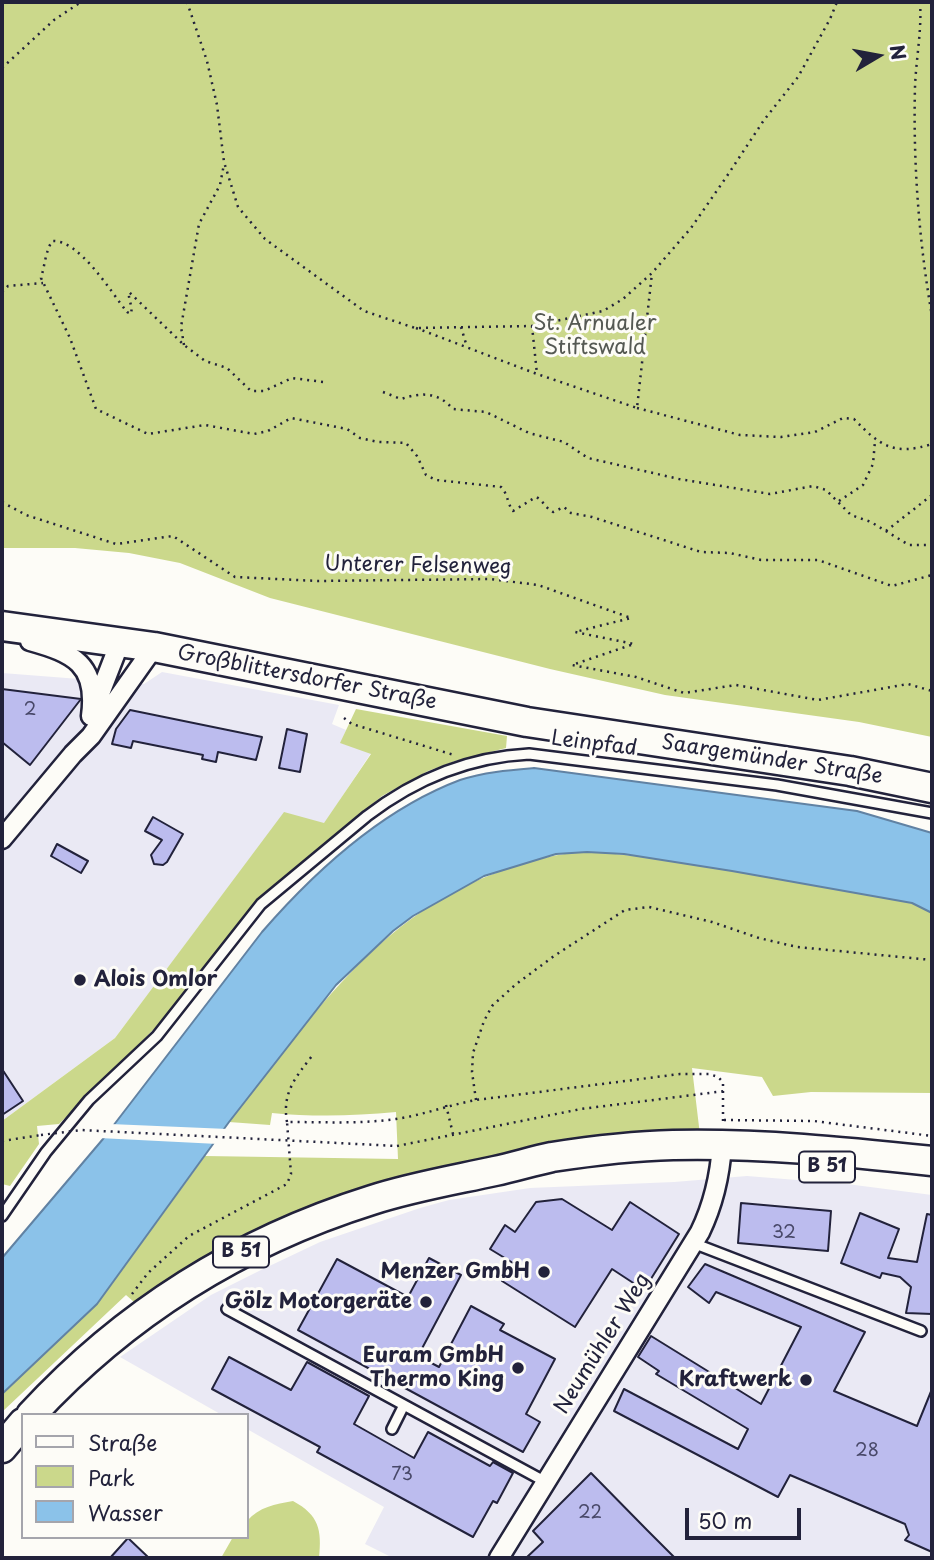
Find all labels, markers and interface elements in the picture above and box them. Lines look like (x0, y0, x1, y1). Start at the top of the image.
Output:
north arrow (843, 21, 913, 91)
text: N (884, 43, 914, 62)
park label: St. Arnualer Stiftswald (533, 311, 657, 361)
street label: Unterer Felsenweg (324, 552, 512, 580)
street label: Großblittersdorfer Straße (175, 641, 439, 715)
house number: 2 (24, 699, 36, 721)
street label: Leinpfad (550, 726, 638, 762)
street label: Saargemünder Straße (660, 730, 884, 790)
place label: Alois Omlor (94, 967, 217, 993)
marker: Alois Omlor (72, 972, 88, 988)
road number: B 51 (799, 1152, 855, 1182)
house number: 32 (772, 1222, 796, 1244)
road number: B 51 (213, 1236, 269, 1268)
place label: Menzer GmbH (380, 1259, 530, 1285)
marker: Menzer GmbH (536, 1264, 552, 1280)
street label: Neumühler Weg (550, 1269, 656, 1419)
place label: Gölz Motorgeräte (225, 1289, 412, 1315)
marker: Gölz Motorgeräte (418, 1294, 434, 1310)
place label: Euram GmbH Thermo King (363, 1343, 504, 1393)
marker: Euram GmbH Thermo King (510, 1360, 526, 1376)
place label: Kraftwerk (679, 1367, 792, 1393)
marker: Kraftwerk (798, 1372, 814, 1388)
legend (21, 1413, 248, 1539)
text: Straße (88, 1426, 157, 1458)
house number: 28 (855, 1440, 879, 1462)
text: Park (88, 1461, 135, 1493)
house number: 73 (391, 1464, 413, 1486)
scale bar (689, 1494, 804, 1538)
text: Wasser (88, 1496, 163, 1528)
house number: 22 (578, 1502, 602, 1524)
text: 50 m (698, 1504, 752, 1536)

